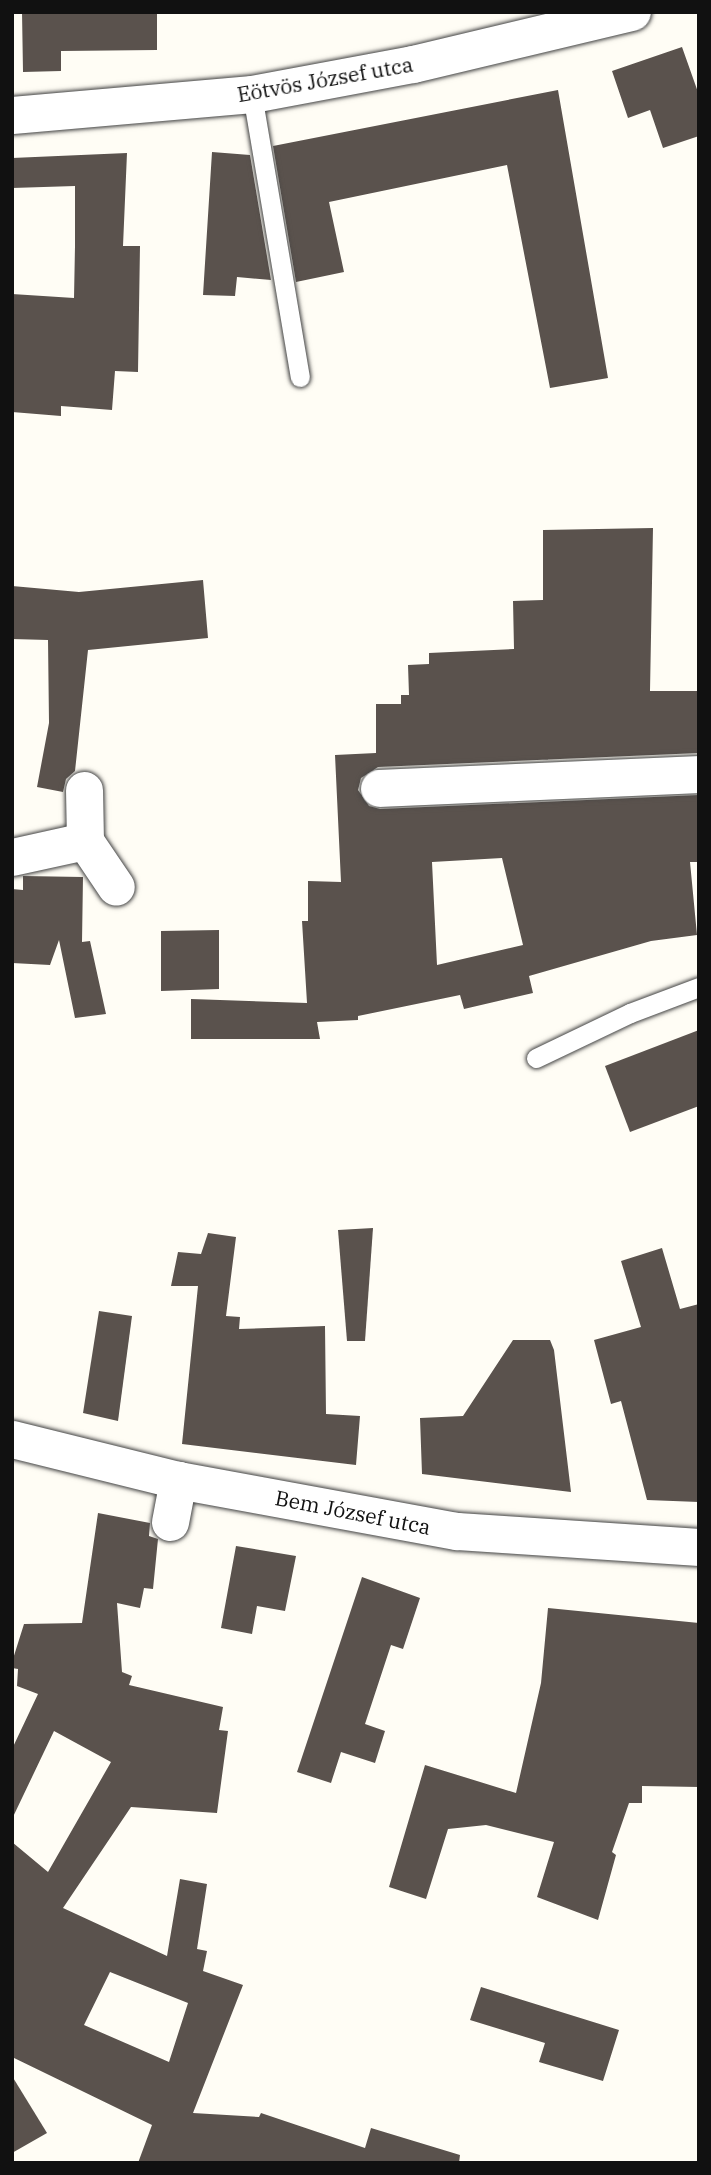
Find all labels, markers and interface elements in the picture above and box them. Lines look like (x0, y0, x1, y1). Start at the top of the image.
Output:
street label: Eötvös József utca (235, 51, 415, 107)
street label: Bem József utca (273, 1485, 433, 1539)

